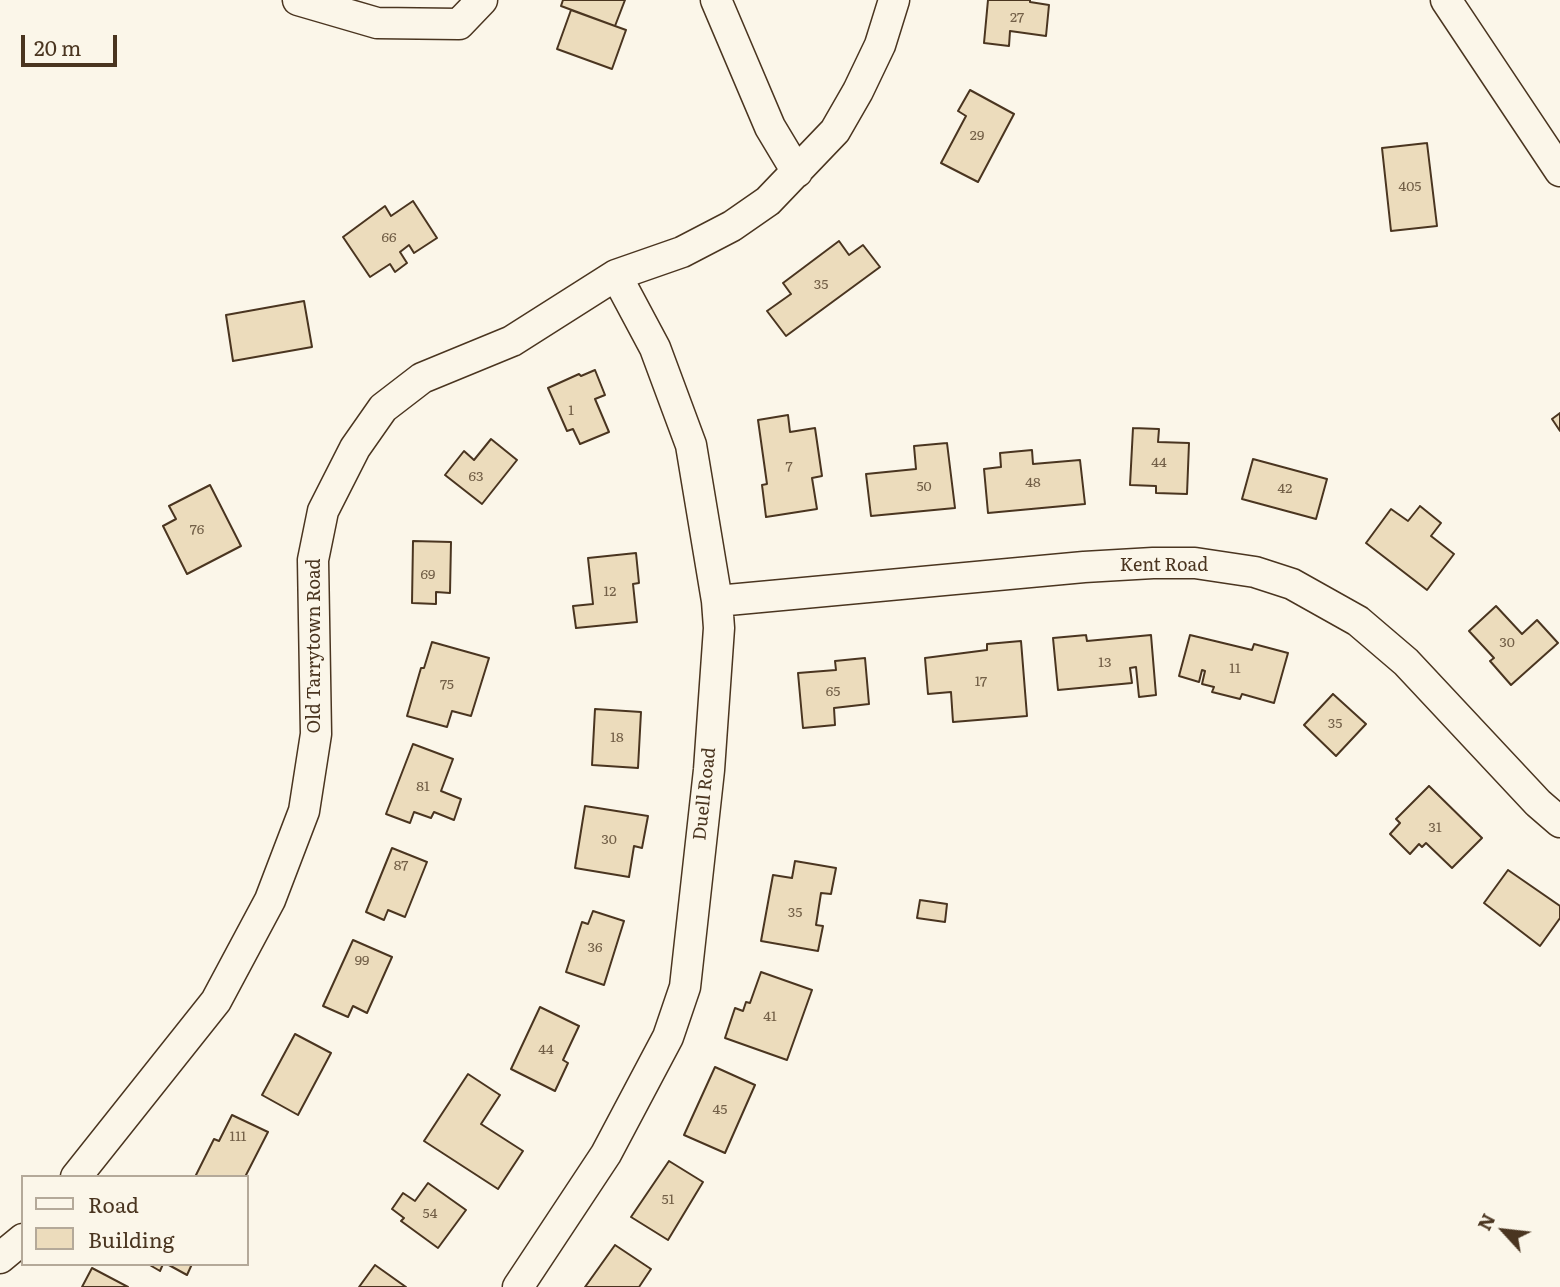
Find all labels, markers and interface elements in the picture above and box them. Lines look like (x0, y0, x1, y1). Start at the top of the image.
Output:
house number: 27 (1010, 10, 1024, 26)
scale bar (24, 21, 121, 65)
text: 20 m (34, 31, 81, 62)
house number: 29 (970, 128, 984, 144)
house number: 405 (1399, 179, 1421, 195)
house number: 66 (381, 230, 397, 246)
house number: 35 (814, 277, 828, 293)
house number: 1 (568, 403, 574, 419)
house number: 44 (1151, 455, 1167, 471)
house number: 7 (785, 459, 793, 475)
house number: 63 (468, 469, 484, 485)
house number: 48 (1025, 475, 1041, 491)
house number: 50 (916, 479, 932, 495)
house number: 42 (1278, 481, 1292, 497)
house number: 76 (190, 522, 204, 538)
street label: Kent Road (1120, 555, 1208, 577)
street label: Old Tarrytown Road (304, 558, 326, 734)
house number: 69 (421, 567, 435, 583)
house number: 12 (604, 584, 616, 600)
house number: 30 (1499, 635, 1515, 651)
house number: 13 (1098, 655, 1112, 671)
house number: 11 (1229, 661, 1241, 677)
house number: 17 (975, 674, 987, 690)
house number: 75 (440, 677, 454, 693)
house number: 65 (826, 684, 840, 700)
house number: 35 (1328, 716, 1342, 732)
house number: 18 (610, 730, 624, 746)
street label: Duell Road (689, 746, 721, 842)
house number: 81 (416, 779, 430, 795)
house number: 31 (1428, 820, 1442, 836)
house number: 30 (601, 832, 617, 848)
house number: 87 (394, 858, 408, 874)
house number: 35 (788, 905, 802, 921)
house number: 36 (587, 940, 603, 956)
house number: 99 (355, 953, 369, 969)
house number: 41 (763, 1009, 777, 1025)
house number: 44 (538, 1042, 554, 1058)
house number: 45 (713, 1102, 727, 1118)
house number: 111 (229, 1129, 247, 1145)
legend (21, 1175, 248, 1266)
text: Road (88, 1188, 139, 1219)
house number: 51 (662, 1192, 674, 1208)
north arrow (1469, 1196, 1539, 1266)
house number: 54 (423, 1206, 437, 1222)
text: N (1469, 1208, 1501, 1235)
text: Building (88, 1223, 174, 1254)

